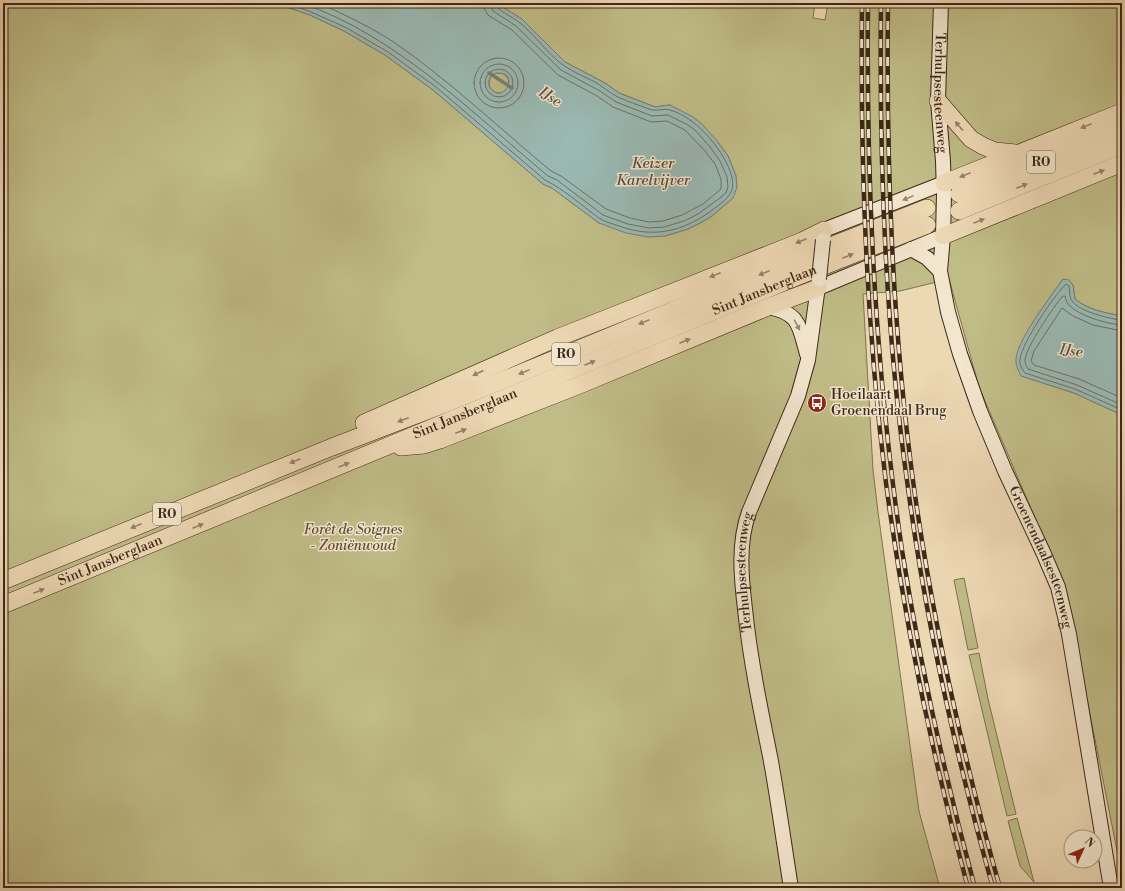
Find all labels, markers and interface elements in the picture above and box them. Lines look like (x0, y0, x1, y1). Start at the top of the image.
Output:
street label: Terhulpsesteenweg (929, 32, 951, 155)
water label: IJse (534, 82, 565, 111)
one-way arrow (955, 121, 964, 131)
one-way arrow (1080, 123, 1091, 129)
road number: R0 (1027, 151, 1055, 173)
water label: Keizer Karelvijver (616, 154, 691, 190)
one-way arrow (1094, 169, 1105, 175)
one-way arrow (959, 172, 971, 178)
one-way arrow (1016, 183, 1028, 189)
one-way arrow (901, 195, 913, 201)
one-way arrow (973, 218, 984, 224)
one-way arrow (795, 238, 806, 244)
one-way arrow (843, 253, 855, 259)
street label: Sint Jansberglaan (710, 261, 820, 320)
one-way arrow (757, 270, 769, 276)
one-way arrow (708, 273, 720, 279)
one-way arrow (794, 319, 801, 331)
one-way arrow (637, 320, 649, 326)
one-way arrow (680, 338, 692, 344)
water label: IJse (1057, 340, 1084, 362)
road number: R0 (552, 343, 580, 365)
one-way arrow (584, 360, 595, 366)
one-way arrow (517, 369, 529, 375)
one-way arrow (471, 370, 483, 376)
street label: Sint Jansberglaan (410, 384, 521, 444)
place label: Hoeilaart Groenendaal Brug (831, 386, 947, 420)
bus stop icon: Hoeilaart Groenendaal Brug (806, 392, 828, 414)
one-way arrow (396, 417, 408, 423)
one-way arrow (455, 428, 467, 434)
one-way arrow (289, 459, 301, 465)
one-way arrow (338, 462, 350, 468)
street label: Groenendaalsesteenweg (1004, 483, 1077, 631)
road number: R0 (153, 503, 181, 525)
street label: Terhulpsesteenweg (732, 509, 758, 633)
park label: Forêt de Soignes - Zoniënwoud (304, 521, 402, 555)
one-way arrow (192, 522, 204, 528)
one-way arrow (130, 524, 142, 530)
street label: Sint Jansberglaan (55, 531, 166, 590)
one-way arrow (34, 587, 46, 593)
north arrow (1063, 829, 1103, 869)
text: N (1081, 835, 1098, 851)

